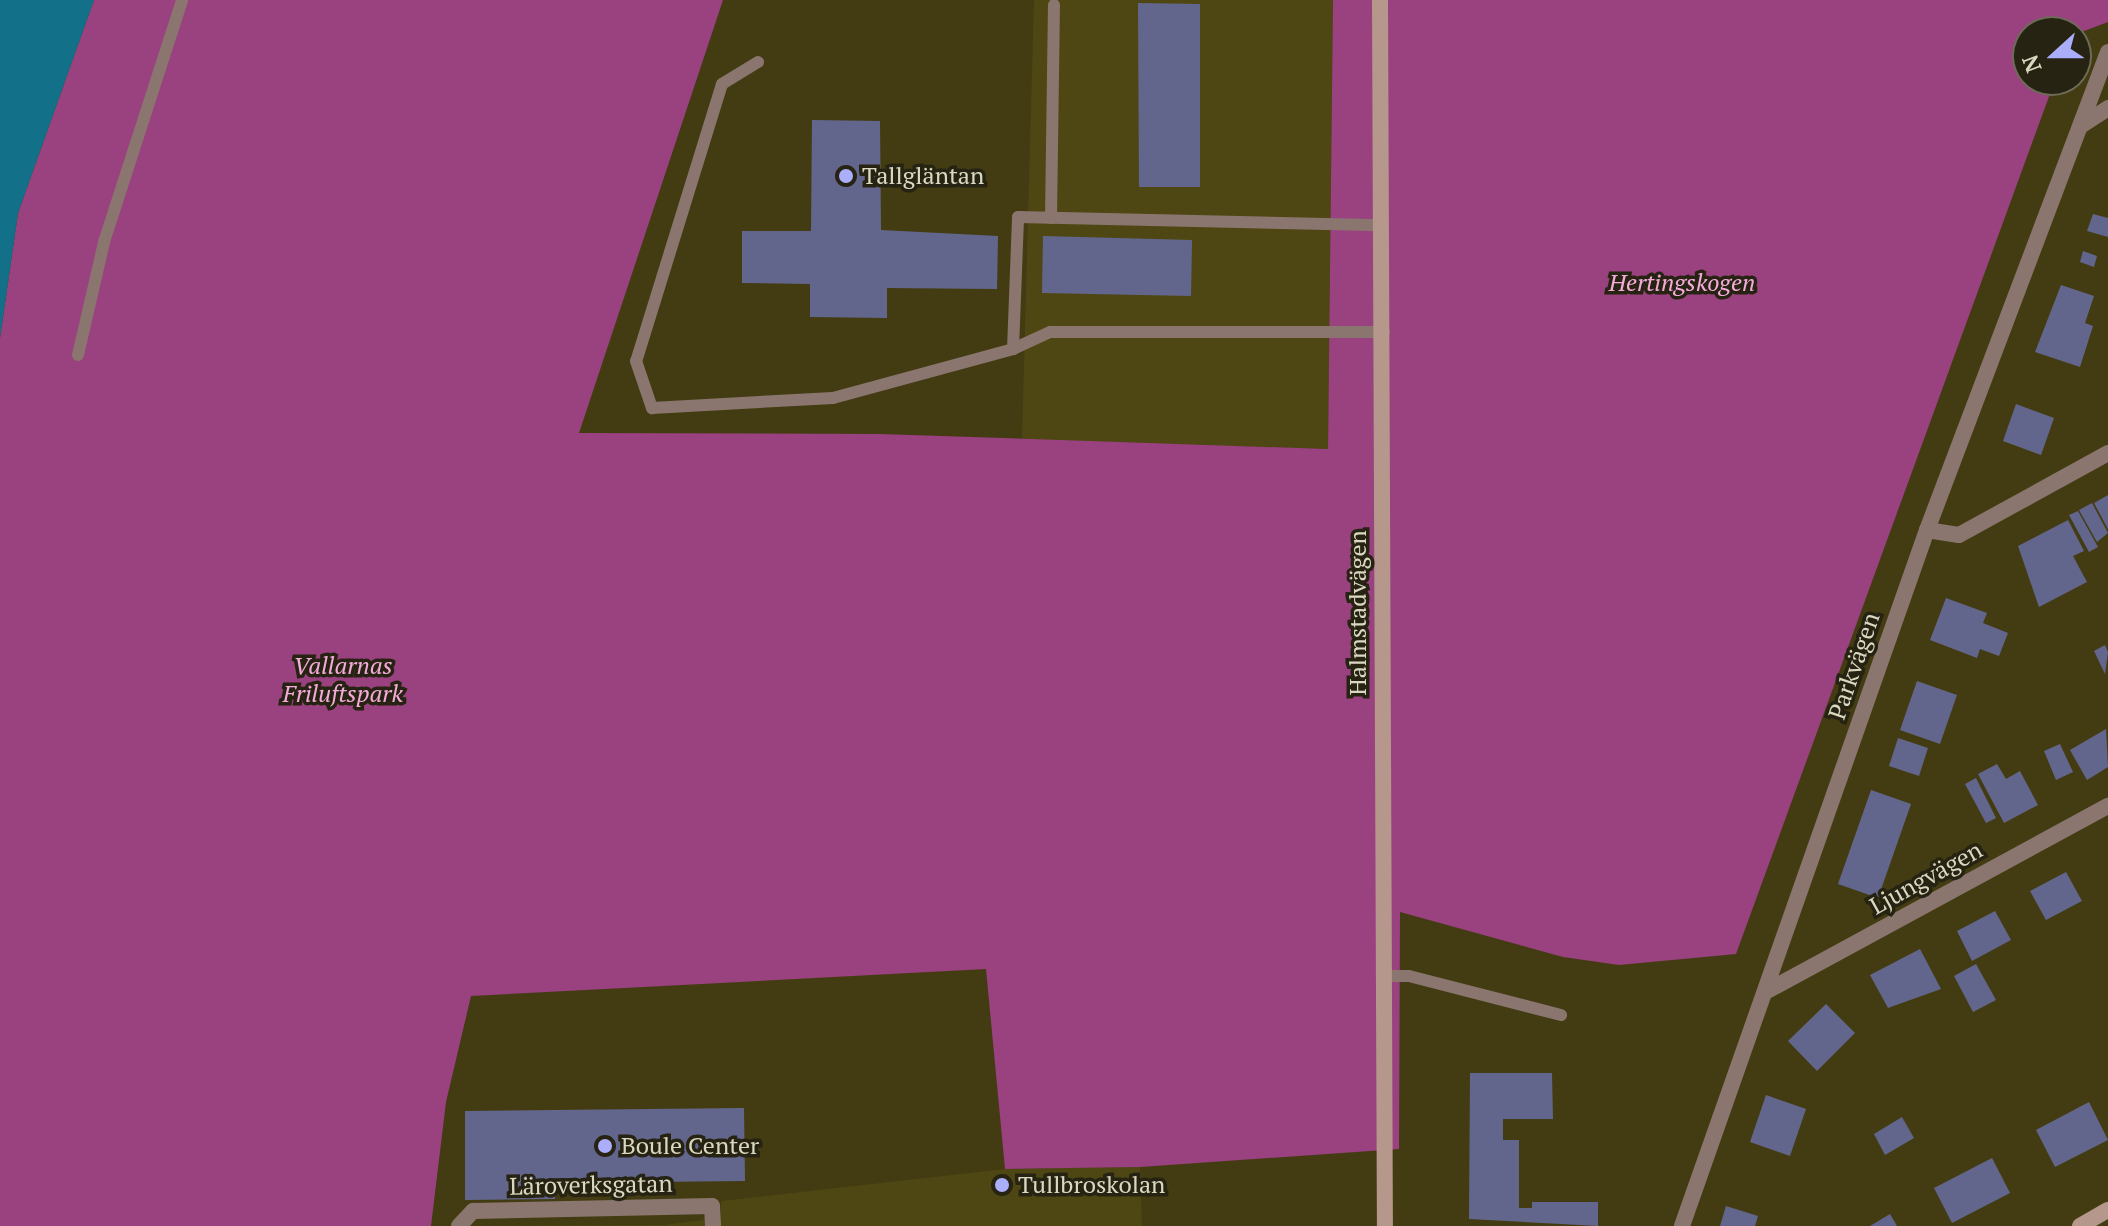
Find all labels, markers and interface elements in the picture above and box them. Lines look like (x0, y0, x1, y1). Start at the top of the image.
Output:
north arrow (2012, 16, 2092, 96)
text: N (2014, 51, 2048, 77)
place label: Tallgläntan (862, 162, 984, 190)
marker: Tallgläntan (837, 167, 855, 185)
park label: Hertingskogen (1609, 269, 1755, 297)
street label: Halmstadvägen (1344, 530, 1372, 696)
street label: Parkvägen (1822, 609, 1886, 723)
park label: Vallarnas Friluftspark (283, 652, 403, 708)
street label: Ljungvägen (1865, 835, 1987, 921)
place label: Boule Center (621, 1132, 759, 1160)
marker: Boule Center (596, 1137, 614, 1155)
street label: Läroverksgatan (509, 1169, 673, 1201)
place label: Tullbroskolan (1018, 1171, 1165, 1199)
marker: Tullbroskolan (993, 1176, 1011, 1194)

